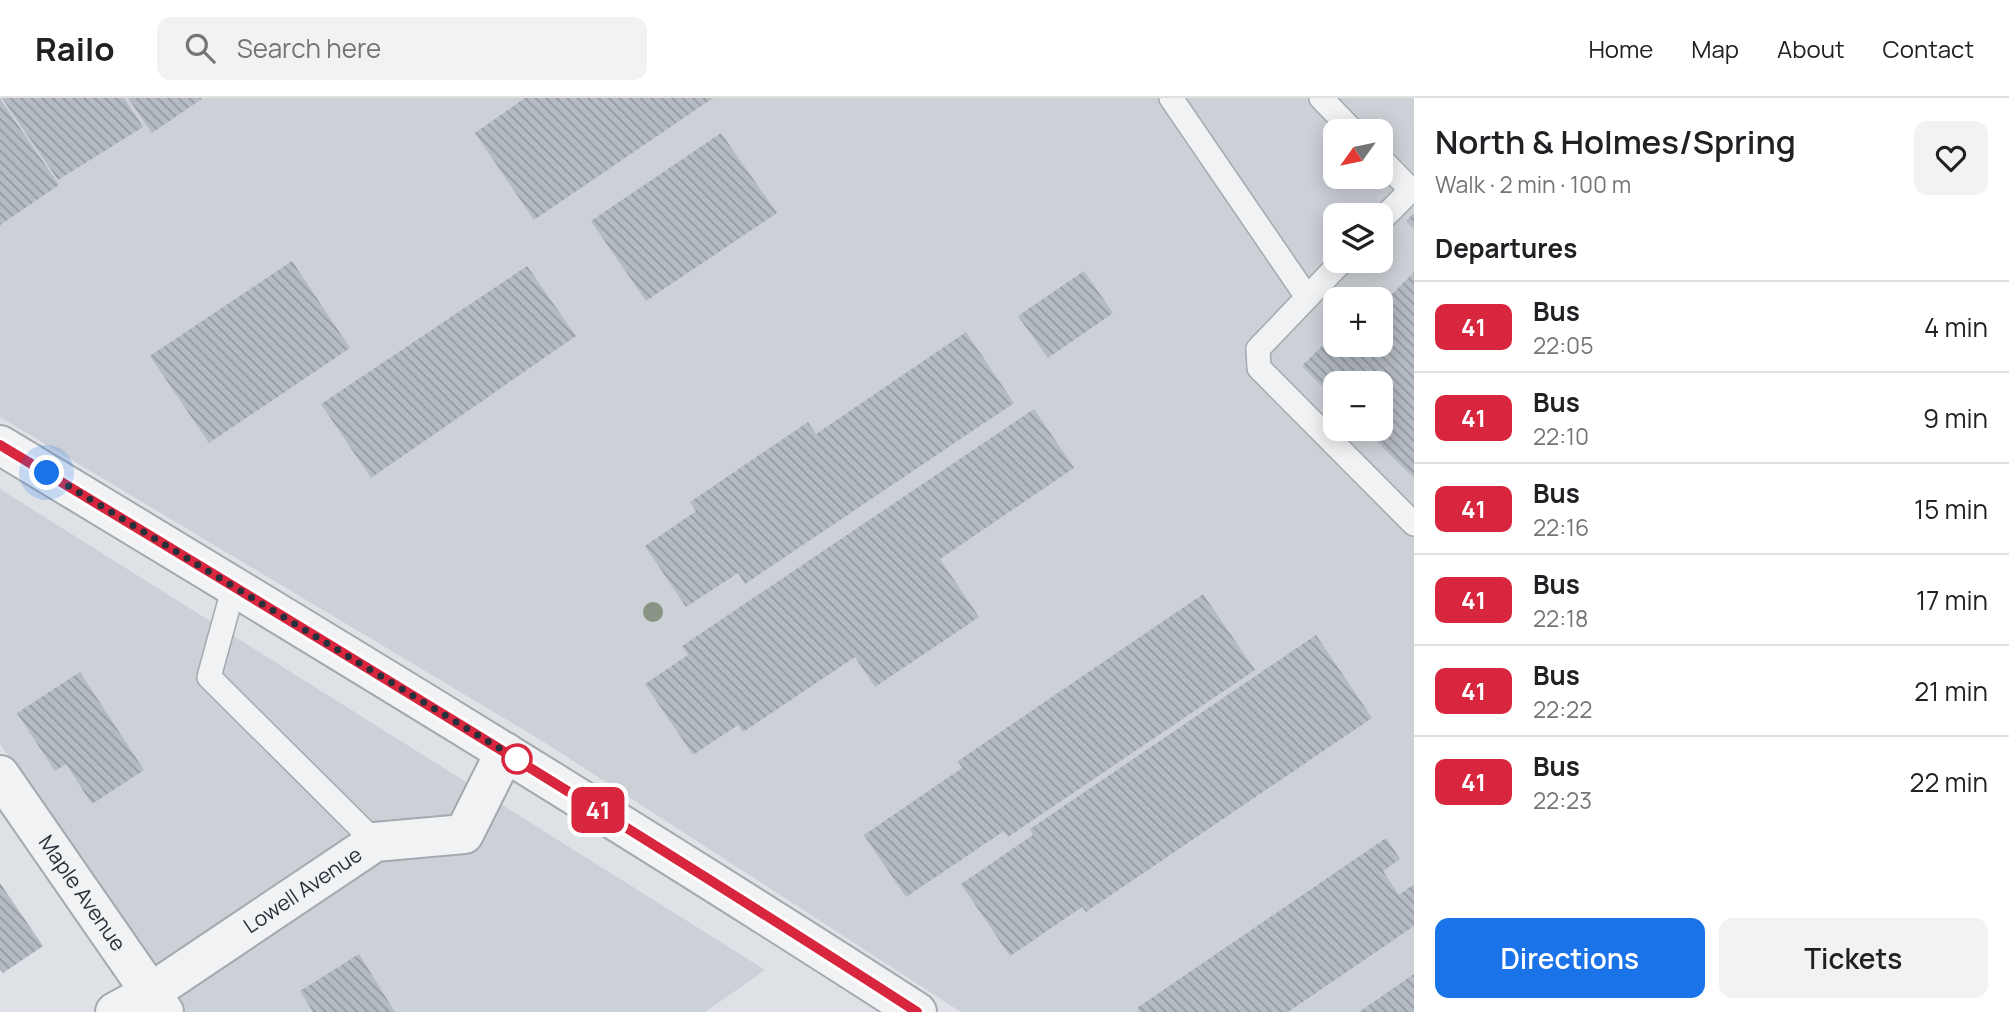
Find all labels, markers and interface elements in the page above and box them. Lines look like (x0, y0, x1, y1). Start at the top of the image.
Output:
search box (157, 17, 647, 80)
text: Railo (35, 26, 115, 71)
icon: search (181, 29, 219, 67)
text: Search here (237, 30, 381, 66)
text: Home (1588, 32, 1653, 65)
text: Map (1691, 32, 1739, 65)
text: About (1777, 32, 1845, 65)
text: Contact (1883, 32, 1974, 65)
north arrow (1323, 119, 1393, 189)
map controls (1323, 119, 1393, 441)
text: North & Holmes/Spring (1435, 119, 1796, 164)
button: heart (1914, 121, 1988, 195)
text: Walk · 2 min · 100 m (1435, 168, 1631, 200)
button: layers (1323, 203, 1393, 273)
text: Departures (1435, 230, 1577, 266)
button: + (1323, 287, 1393, 357)
text: Bus (1533, 293, 1580, 329)
text: 4 min (1924, 309, 1988, 345)
text: 41 (1461, 310, 1486, 343)
text: 22:05 (1533, 329, 1593, 361)
button: − (1323, 371, 1393, 441)
text: Bus (1533, 384, 1580, 420)
text: 9 min (1923, 400, 1988, 436)
text: 41 (1461, 401, 1486, 434)
text: 22:10 (1533, 420, 1589, 452)
your location (29, 455, 64, 490)
text: Bus (1533, 475, 1580, 511)
text: 15 min (1914, 491, 1988, 527)
text: 41 (1461, 492, 1486, 525)
text: 22:16 (1533, 511, 1589, 543)
text: Bus (1533, 566, 1580, 602)
text: 17 min (1916, 582, 1988, 618)
text: 41 (1461, 583, 1486, 616)
text: 22:18 (1533, 602, 1588, 634)
text: Bus (1533, 657, 1580, 693)
text: 21 min (1914, 673, 1988, 709)
text: 41 (1461, 674, 1486, 707)
text: 22:22 (1533, 693, 1592, 725)
unlabelled marker (502, 744, 532, 774)
text: Bus (1533, 748, 1580, 784)
text: 22 min (1910, 764, 1988, 800)
text: 41 (1461, 765, 1486, 798)
text: 22:23 (1533, 784, 1592, 816)
line badge: 41 (566, 787, 630, 833)
text: 41 (585, 793, 611, 826)
street label: Maple Avenue (33, 829, 133, 956)
street label: Lowell Avenue (238, 840, 367, 939)
button: Directions (1435, 918, 1705, 998)
button: Tickets (1719, 918, 1988, 998)

